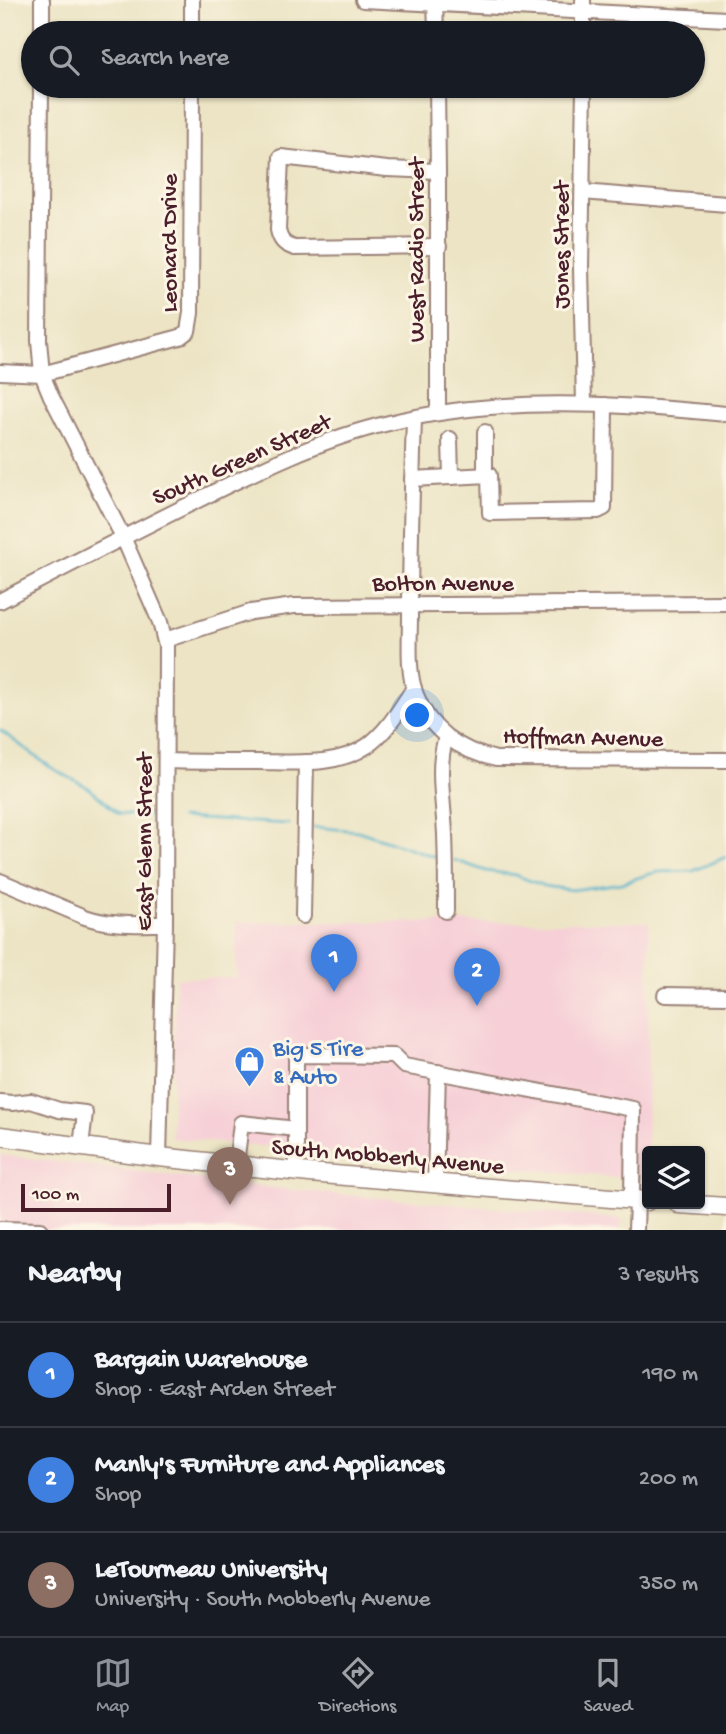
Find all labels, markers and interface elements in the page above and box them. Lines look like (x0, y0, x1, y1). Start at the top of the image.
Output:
search box (21, 21, 705, 98)
icon: search (45, 41, 83, 79)
text: Search here (101, 44, 229, 75)
street label: West Radio Street (404, 156, 433, 342)
street label: Leonard Drive (157, 173, 186, 312)
street label: Jones Street (549, 179, 578, 309)
street label: South Green Street (148, 408, 338, 514)
street label: Bolton Avenue (371, 571, 514, 600)
your location (400, 698, 434, 732)
street label: Hoffman Avenue (502, 724, 664, 755)
street label: East Glenn Street (132, 751, 161, 931)
pin: 1 (311, 934, 357, 992)
pin: 2 (454, 948, 500, 1006)
place label: Big 5 Tire & Auto (272, 1036, 364, 1093)
shop icon: Big 5 Tire & Auto (233, 1044, 267, 1088)
street label: South Mobberly Avenue (270, 1134, 506, 1183)
map controls (642, 1146, 705, 1209)
button: layers (642, 1146, 705, 1209)
pin: 3 (207, 1147, 253, 1205)
scale bar (21, 1181, 172, 1213)
text: 100 m (32, 1184, 79, 1207)
text: Nearby (28, 1258, 121, 1293)
text: 3 results (618, 1262, 698, 1289)
text: Bargain Warehouse (95, 1346, 307, 1377)
text: 1 (46, 1361, 56, 1388)
text: 190 m (642, 1361, 698, 1388)
text: Shop · East Arden Street (95, 1377, 335, 1404)
text: Manly's Furniture and Appliances (95, 1451, 444, 1482)
text: 2 (45, 1466, 57, 1493)
text: 200 m (639, 1466, 698, 1493)
text: Shop (95, 1482, 141, 1509)
text: LeTourneau University (95, 1556, 327, 1587)
text: 3 (45, 1571, 57, 1598)
text: 350 m (639, 1571, 698, 1598)
text: University · South Mobberly Avenue (95, 1587, 430, 1614)
tab: Map (94, 1654, 132, 1719)
tab: Directions (319, 1654, 396, 1719)
tab: Saved (584, 1654, 632, 1719)

